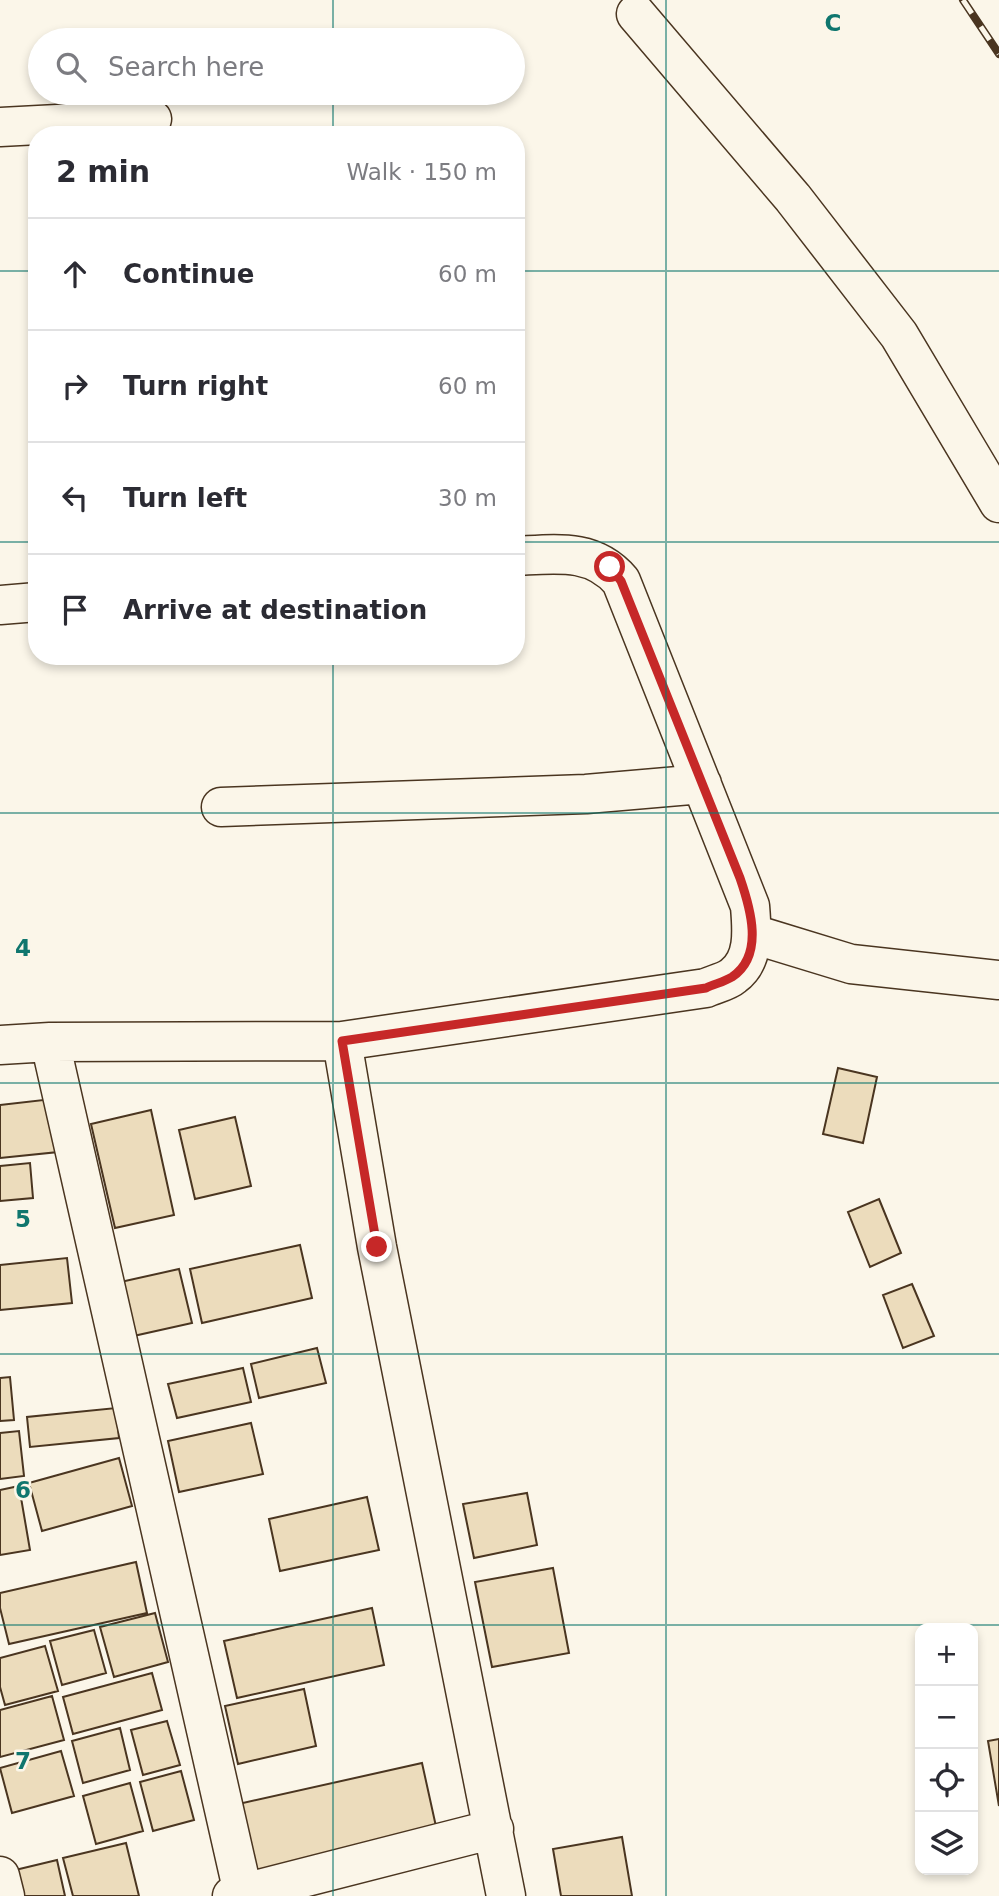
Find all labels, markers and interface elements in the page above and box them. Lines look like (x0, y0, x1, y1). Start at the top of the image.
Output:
text: C (825, 10, 841, 36)
search box (28, 28, 525, 105)
icon: search (52, 48, 90, 86)
text: Search here (108, 52, 264, 82)
text: 2 min (56, 154, 150, 189)
text: Walk · 150 m (346, 159, 497, 185)
icon: ahead (56, 255, 94, 293)
text: Continue (123, 259, 254, 289)
text: 60 m (438, 261, 497, 287)
icon: right (56, 367, 94, 405)
text: Turn right (123, 371, 268, 401)
text: 60 m (438, 373, 497, 399)
icon: left (56, 479, 94, 517)
text: Turn left (123, 483, 247, 513)
text: 30 m (438, 485, 497, 511)
route start (594, 551, 625, 582)
icon: arrive (56, 591, 94, 629)
text: Arrive at destination (123, 595, 427, 625)
text: 4 (15, 935, 31, 961)
text: 5 (15, 1206, 31, 1232)
route end (361, 1231, 392, 1262)
text: 6 (15, 1477, 31, 1503)
map controls (915, 1623, 978, 1875)
button: + (915, 1623, 978, 1686)
button: − (915, 1686, 978, 1749)
text: 7 (15, 1748, 31, 1774)
button: locate (915, 1749, 978, 1812)
button: layers (915, 1812, 978, 1875)

